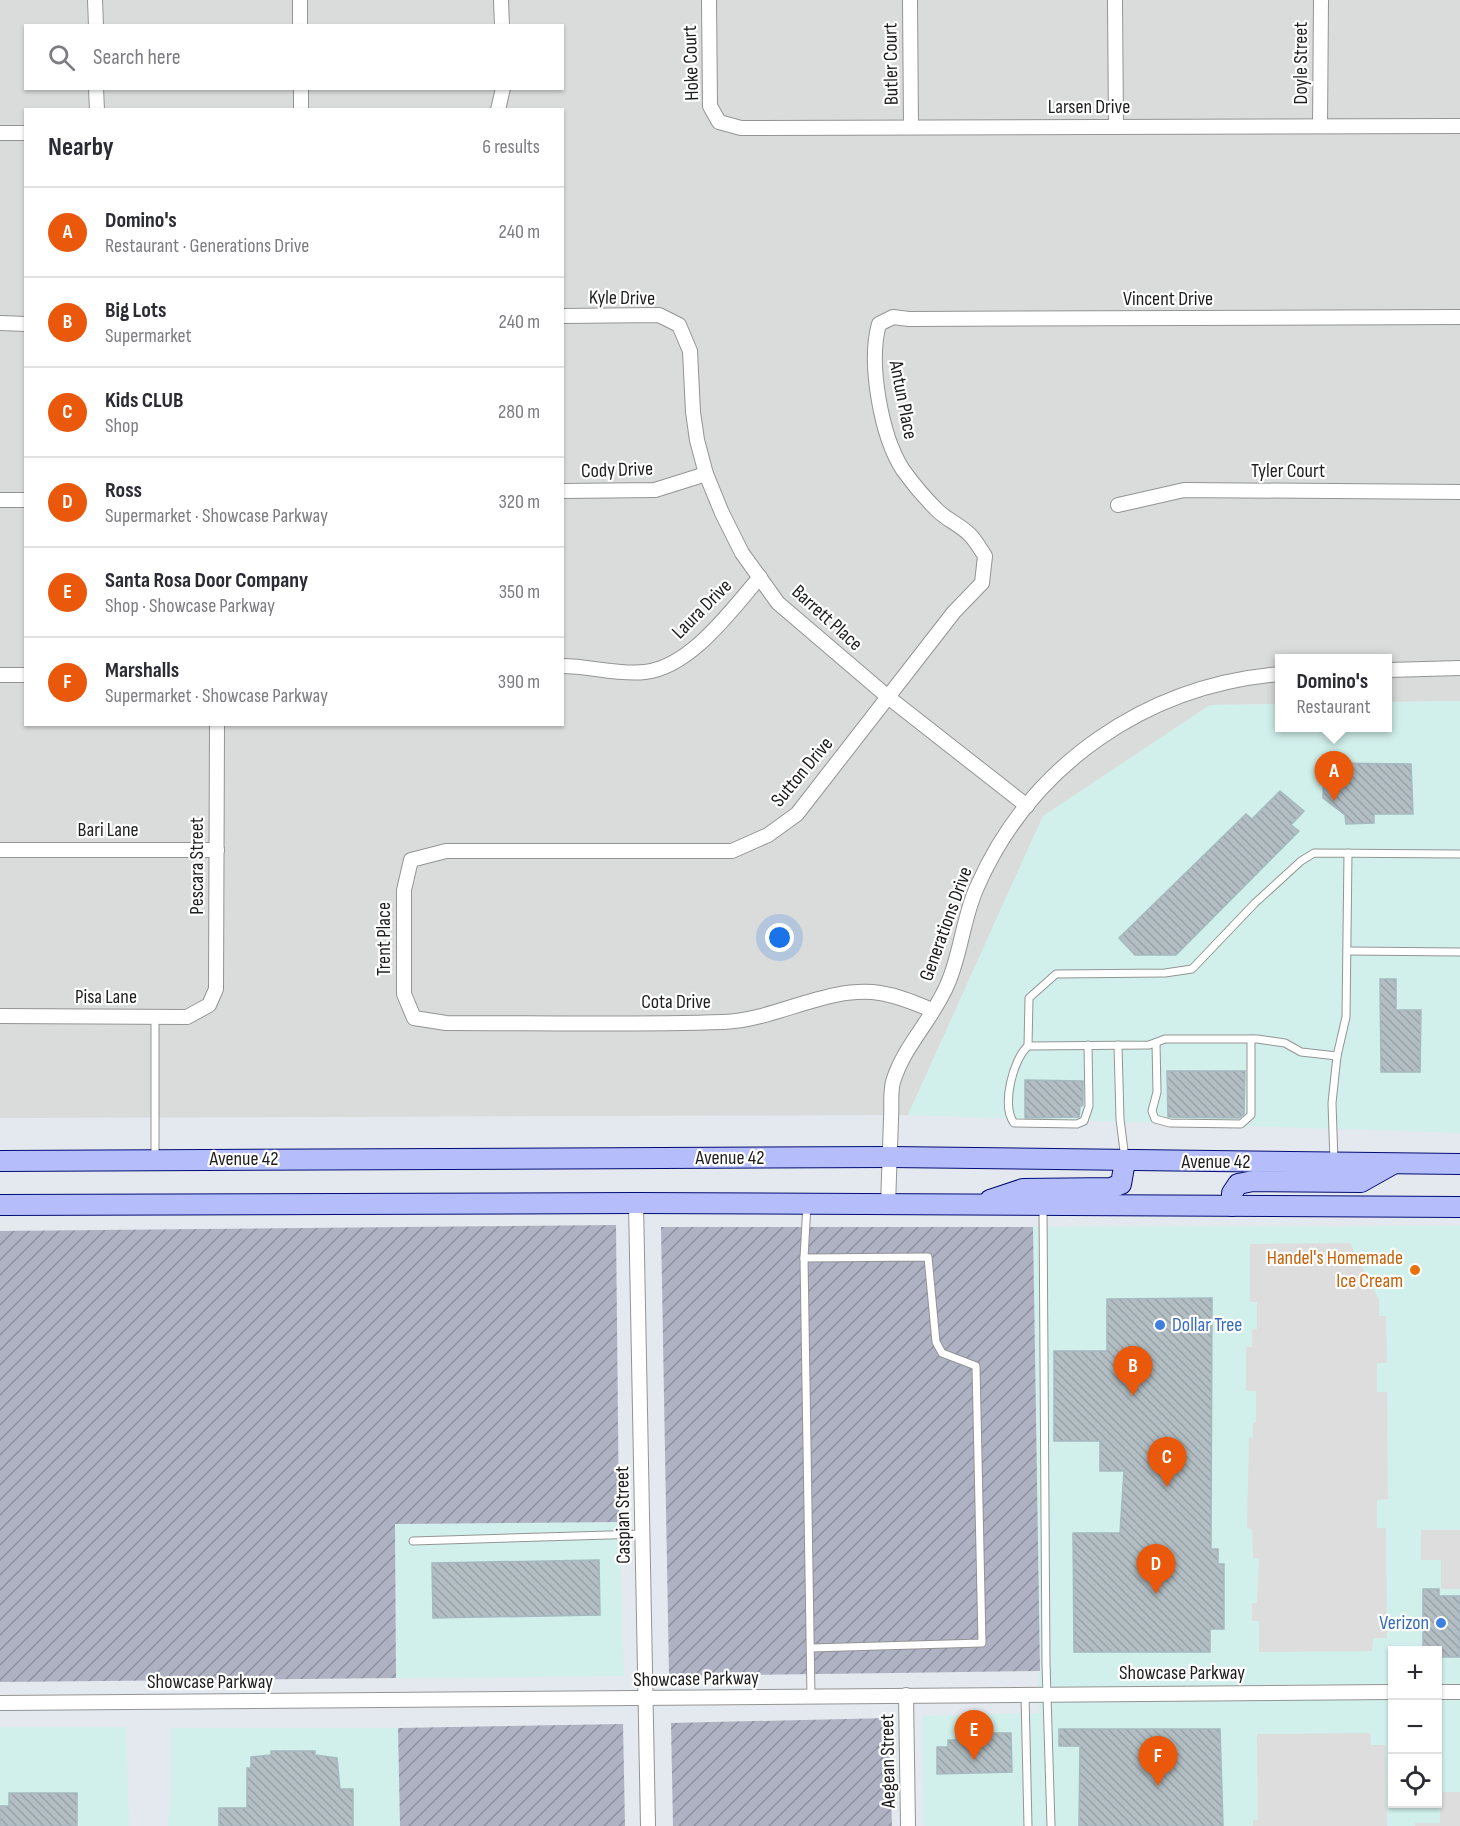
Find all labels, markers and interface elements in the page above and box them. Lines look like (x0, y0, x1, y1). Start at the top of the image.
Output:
street label: Doyle Street (1289, 22, 1313, 104)
street label: Butler Court (878, 23, 904, 105)
search box (24, 24, 564, 90)
street label: Hoke Court (678, 25, 704, 101)
icon: search (45, 41, 78, 74)
text: Search here (93, 44, 180, 71)
street label: Larsen Drive (1048, 95, 1130, 119)
text: Nearby (48, 132, 114, 163)
text: 6 results (482, 135, 540, 159)
text: Domino's (105, 207, 177, 234)
text: A (63, 220, 72, 244)
text: 240 m (499, 220, 540, 244)
text: Restaurant · Generations Drive (105, 234, 309, 258)
street label: Kyle Drive (589, 285, 655, 311)
street label: Vincent Drive (1123, 287, 1213, 311)
text: Big Lots (105, 297, 166, 324)
text: B (63, 310, 72, 334)
text: 240 m (499, 310, 540, 334)
text: Supermarket (105, 324, 192, 348)
street label: Antun Place (883, 358, 922, 441)
text: Kids CLUB (105, 387, 183, 414)
text: C (62, 400, 73, 424)
text: 280 m (498, 400, 540, 424)
text: Shop (105, 414, 139, 438)
street label: Cody Drive (581, 457, 653, 483)
street label: Tyler Court (1251, 459, 1325, 483)
text: Ross (105, 477, 142, 504)
text: D (62, 490, 73, 514)
text: 320 m (498, 490, 540, 514)
text: Supermarket · Showcase Parkway (105, 504, 328, 528)
text: Santa Rosa Door Company (105, 567, 308, 594)
street label: Laura Drive (667, 574, 737, 644)
text: E (63, 580, 72, 604)
text: 350 m (499, 580, 540, 604)
street label: Barrett Place (787, 580, 867, 656)
text: Shop · Showcase Parkway (105, 594, 275, 618)
popup (1275, 654, 1392, 732)
text: Marshalls (105, 657, 179, 684)
text: Domino's (1296, 668, 1368, 695)
text: F (63, 670, 72, 694)
text: 390 m (498, 670, 540, 694)
text: Supermarket · Showcase Parkway (105, 684, 328, 708)
text: Restaurant (1296, 695, 1371, 719)
street label: Sutton Drive (766, 732, 838, 812)
pin: A (1314, 752, 1354, 801)
street label: Pescara Street (185, 817, 209, 915)
street label: Bari Lane (78, 818, 139, 842)
street label: Generations Drive (914, 864, 978, 984)
street label: Trent Place (372, 902, 396, 976)
your location (765, 923, 794, 952)
street label: Pisa Lane (75, 985, 137, 1009)
street label: Cota Drive (641, 990, 711, 1014)
street label: Avenue 42 (695, 1146, 764, 1170)
street label: Avenue 42 (209, 1147, 278, 1171)
street label: Avenue 42 (1181, 1150, 1250, 1174)
place label: Handel's Homemade Ice Cream (1267, 1246, 1403, 1293)
marker: Handel's Homemade Ice Cream (1408, 1263, 1422, 1277)
place label: Dollar Tree (1172, 1313, 1242, 1337)
marker: Dollar Tree (1153, 1318, 1167, 1332)
pin: B (1114, 1346, 1152, 1396)
pin: C (1148, 1438, 1186, 1487)
street label: Caspian Street (610, 1466, 636, 1564)
pin: D (1136, 1544, 1176, 1594)
place label: Verizon (1379, 1611, 1429, 1635)
marker: Verizon (1434, 1616, 1448, 1630)
map controls (1388, 1646, 1442, 1808)
button: + (1388, 1646, 1442, 1700)
street label: Showcase Parkway (1119, 1661, 1245, 1685)
street label: Showcase Parkway (633, 1666, 759, 1692)
street label: Showcase Parkway (147, 1670, 273, 1694)
button: − (1388, 1700, 1442, 1754)
pin: E (954, 1710, 994, 1760)
street label: Aegean Street (875, 1714, 901, 1809)
pin: F (1138, 1736, 1178, 1786)
button: locate (1388, 1754, 1442, 1808)

